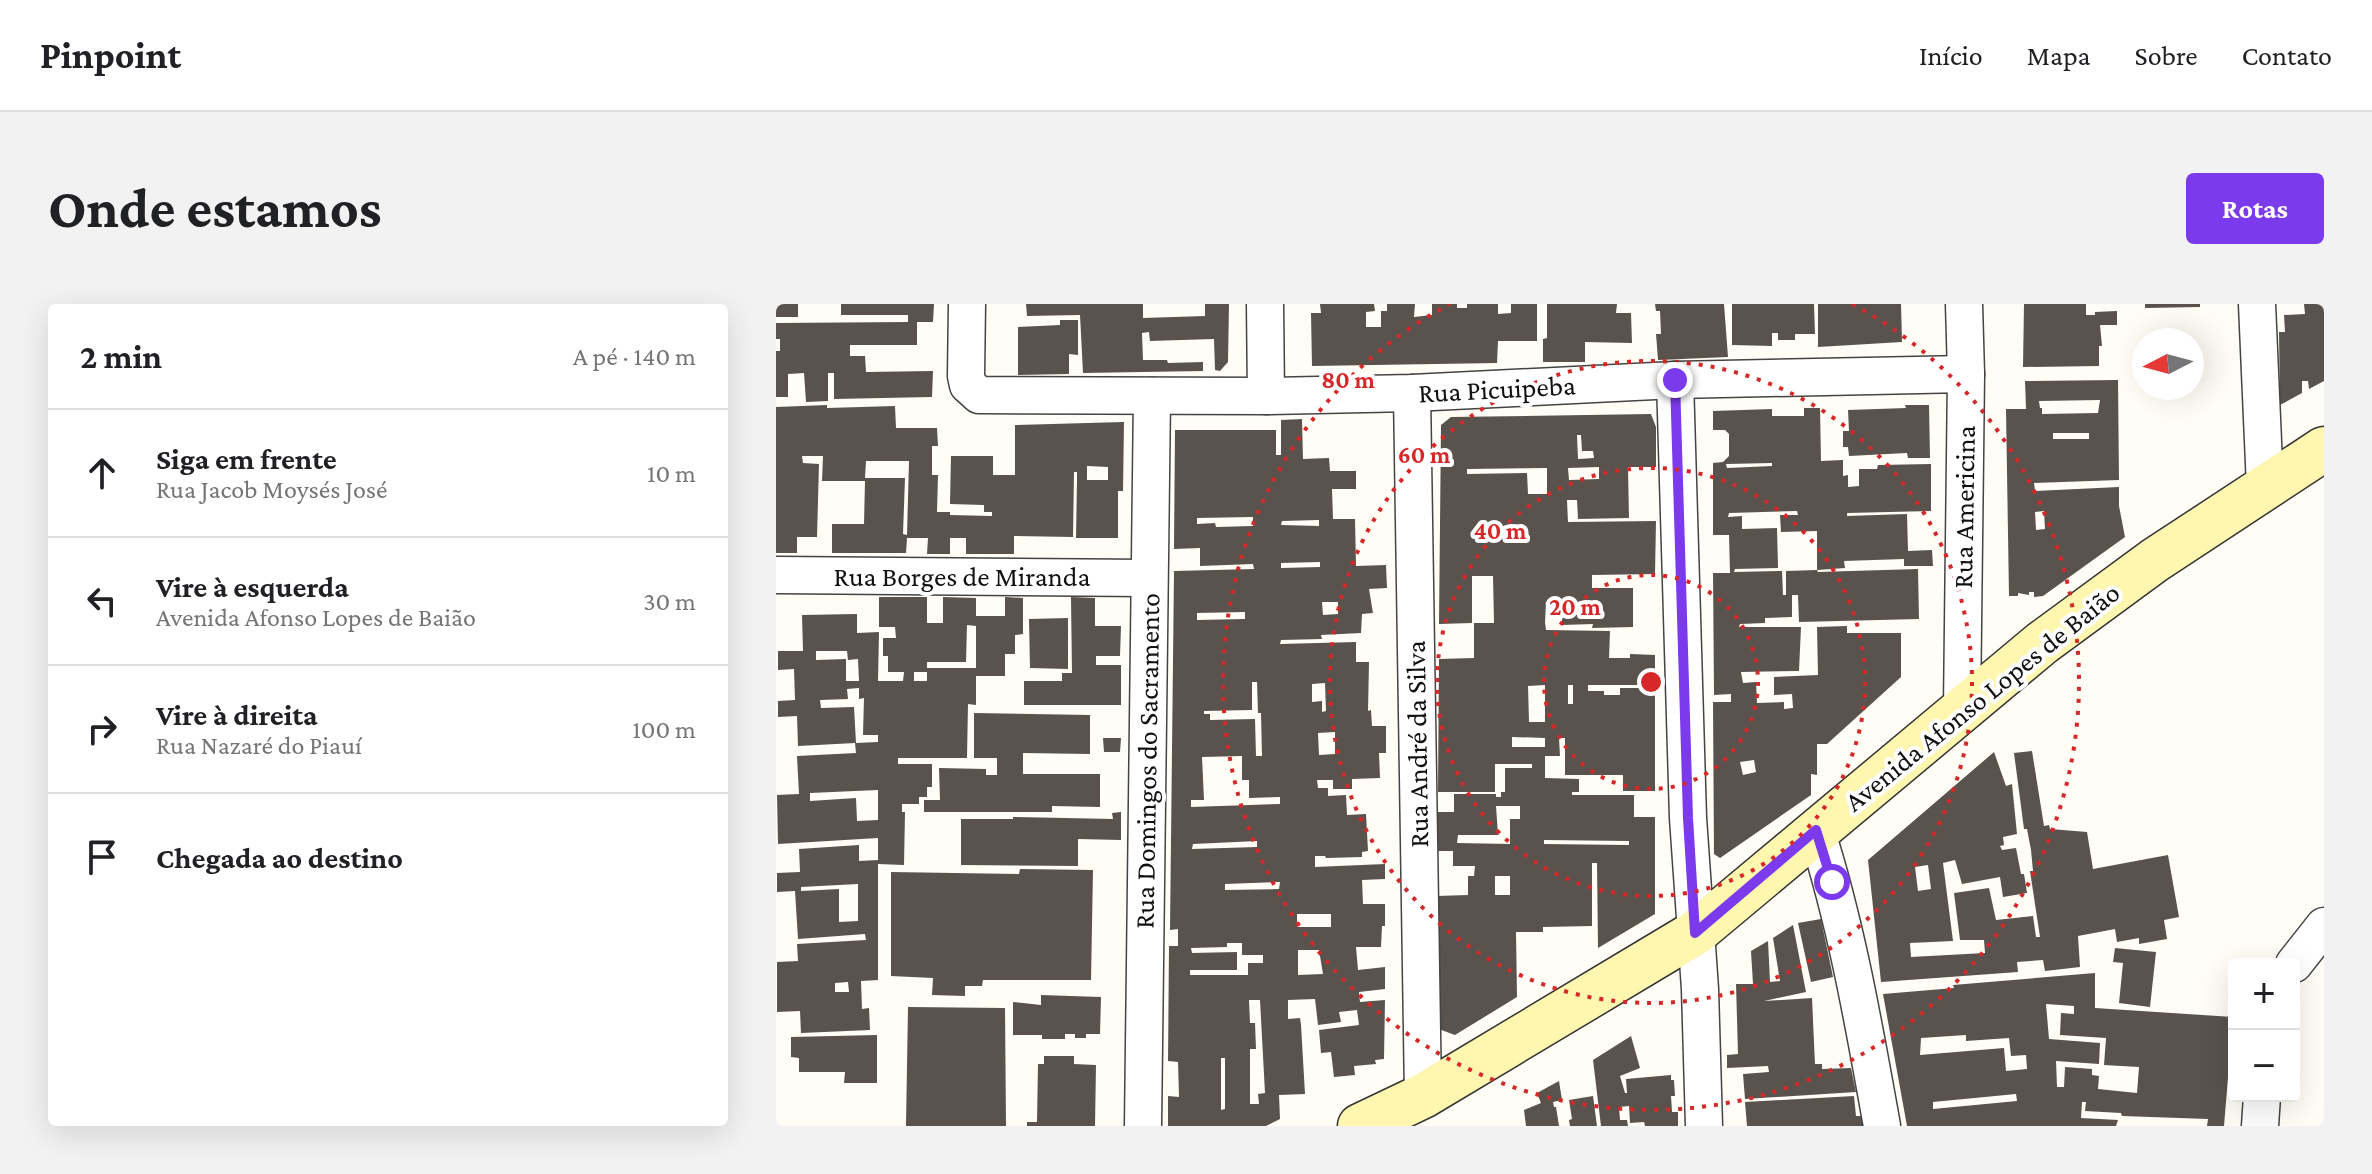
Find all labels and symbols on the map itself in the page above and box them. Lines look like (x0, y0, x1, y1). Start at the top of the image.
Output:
north arrow (2132, 328, 2204, 400)
route end (1657, 362, 1693, 398)
text: 80 m (1321, 366, 1375, 393)
street label: Rua Picuipeba (1417, 369, 1577, 409)
street label: Rua Americina (1947, 425, 1981, 589)
text: 60 m (1398, 441, 1451, 468)
text: 40 m (1474, 517, 1527, 544)
street label: Rua Borges de Miranda (834, 561, 1090, 592)
street label: Avenida Afonso Lopes de Baião (1838, 577, 2126, 817)
street label: Rua Domingos do Sacramento (1129, 593, 1165, 929)
text: 20 m (1549, 593, 1602, 620)
street label: Rua André da Silva (1400, 640, 1434, 848)
centre of rings (1637, 668, 1665, 696)
route start (1814, 864, 1850, 900)

